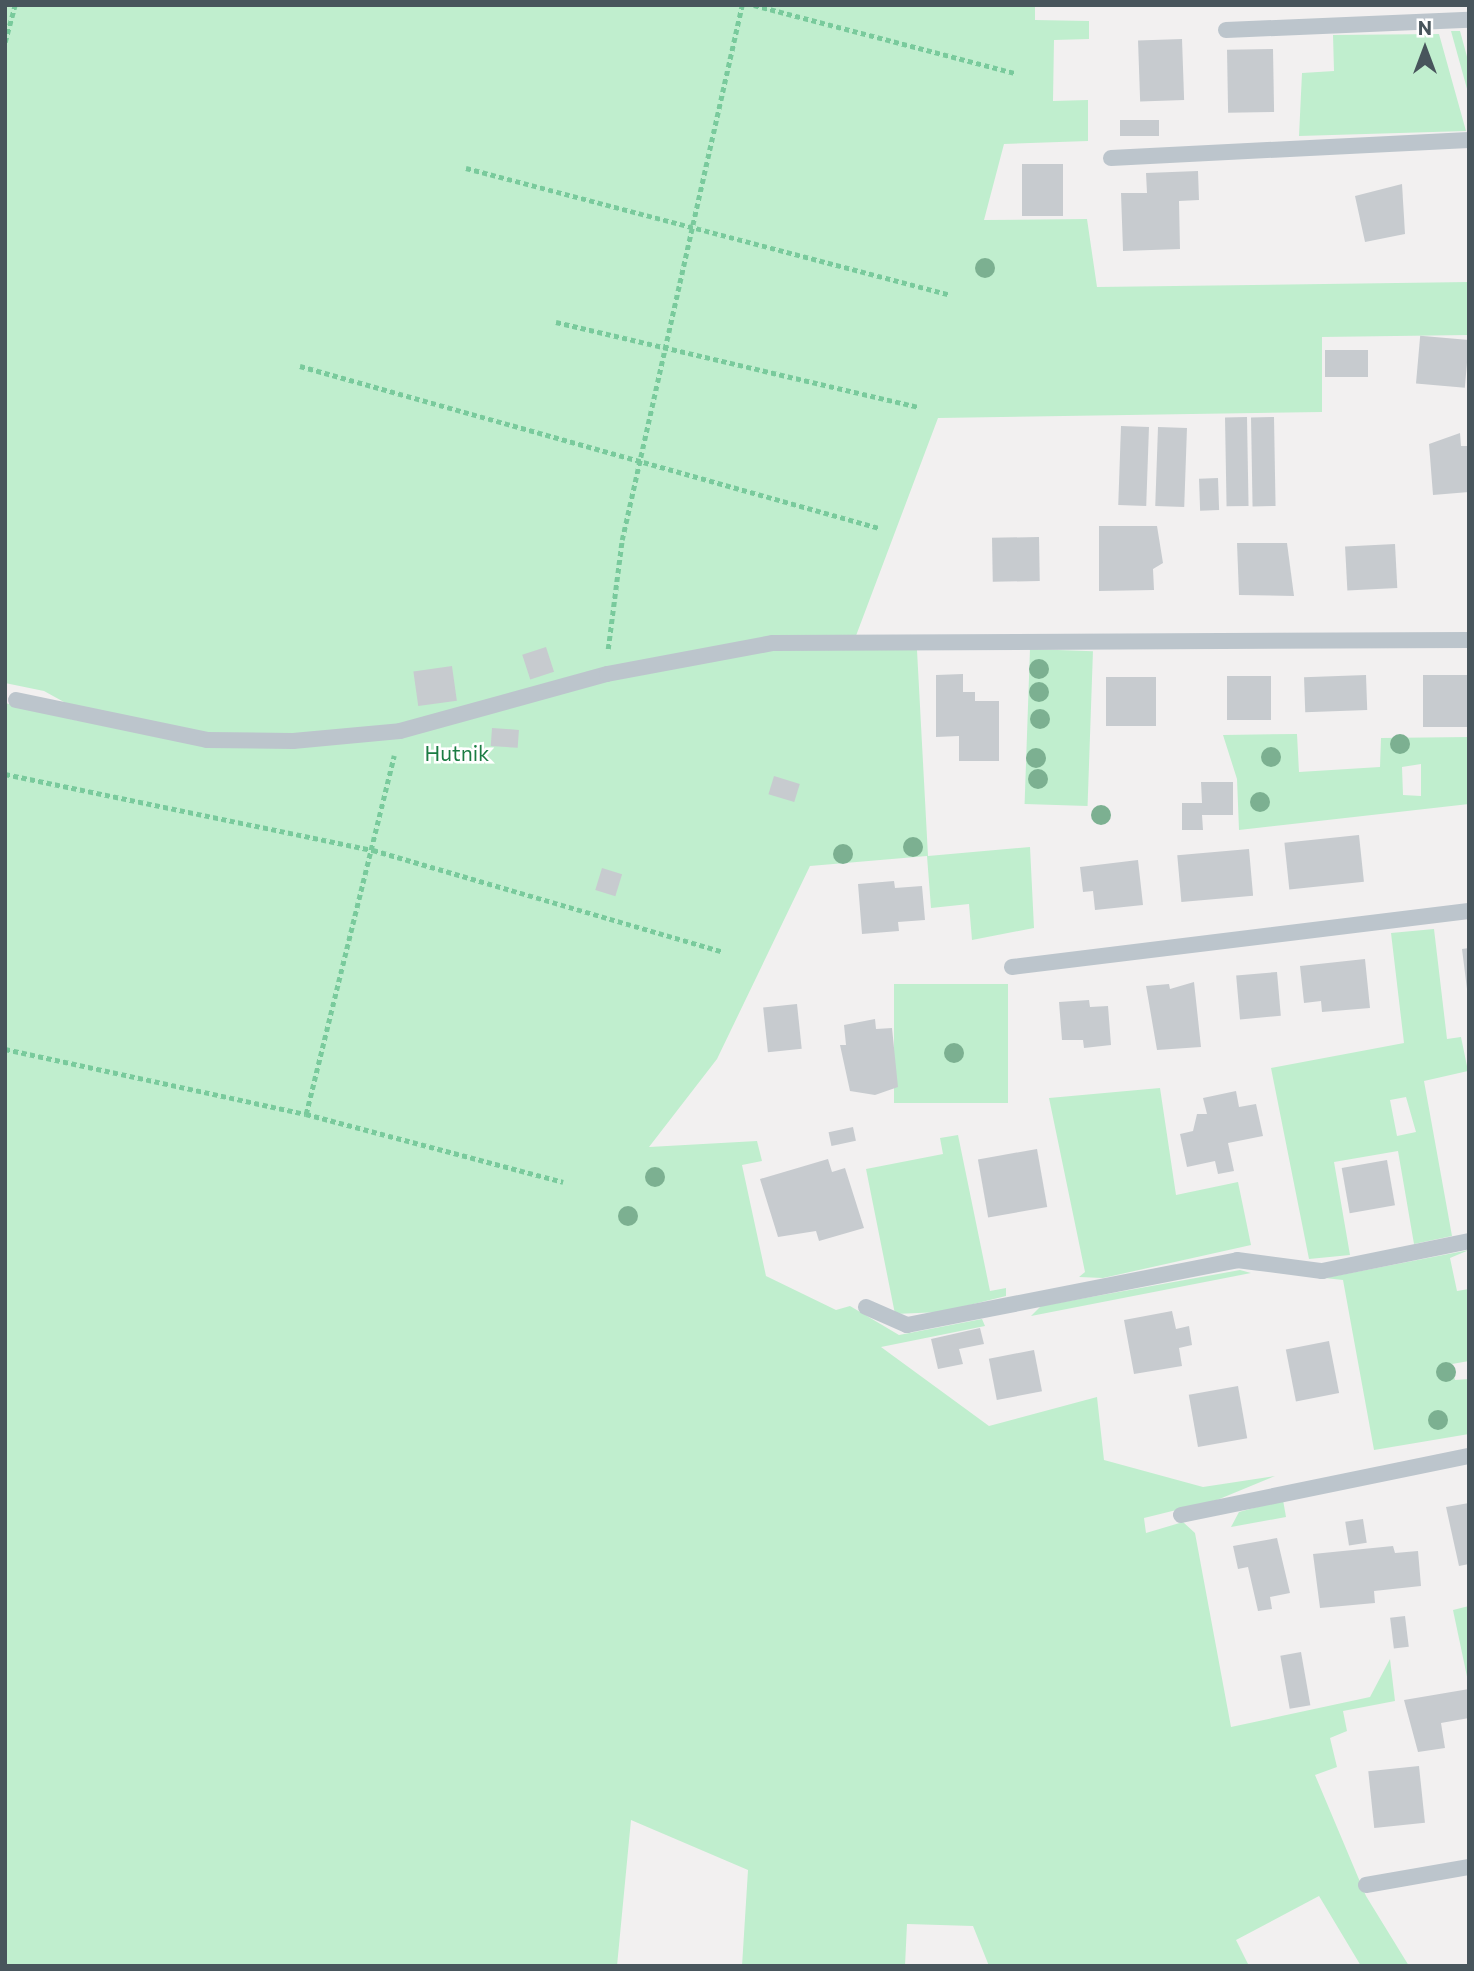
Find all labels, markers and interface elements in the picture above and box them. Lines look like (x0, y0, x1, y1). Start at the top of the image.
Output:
north arrow (1390, 14, 1460, 84)
text: N (1418, 16, 1432, 39)
park label: Hutnik (425, 740, 489, 766)

